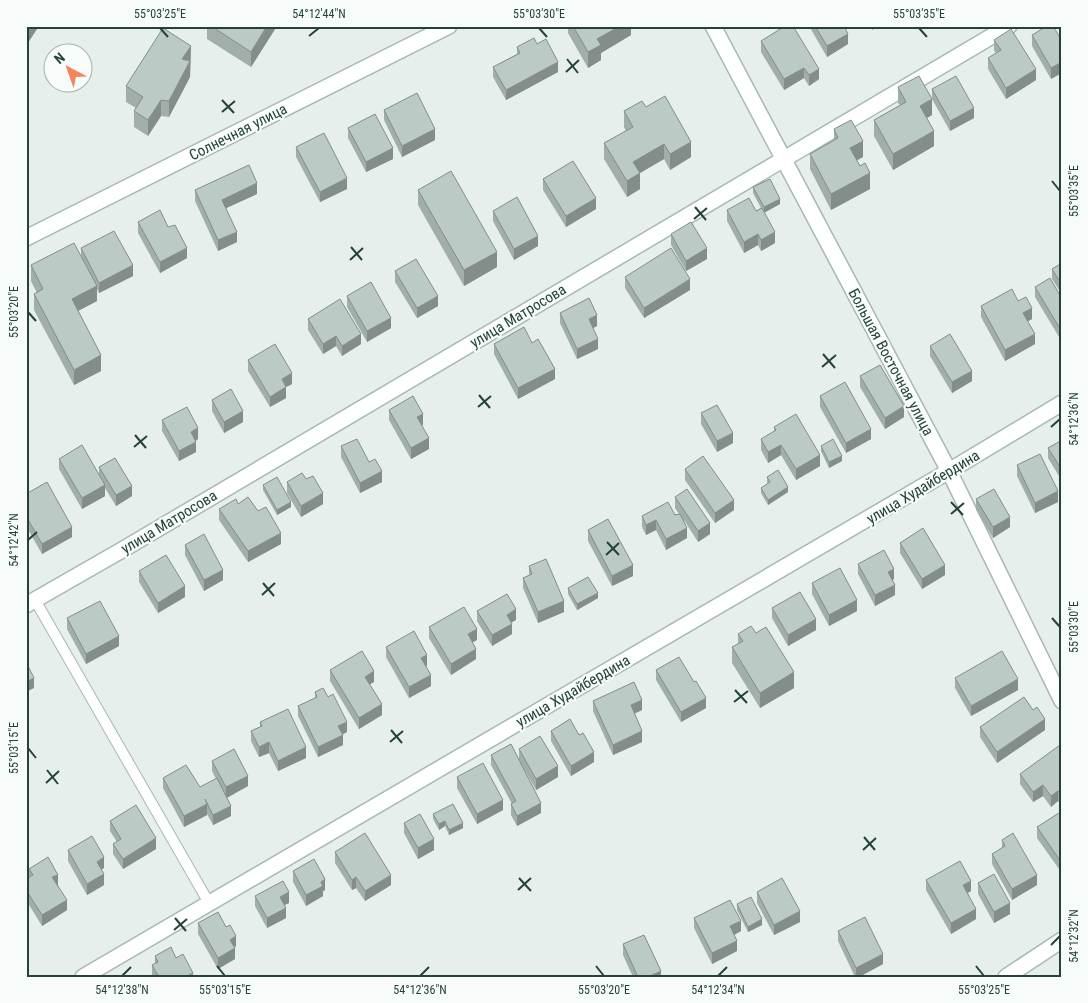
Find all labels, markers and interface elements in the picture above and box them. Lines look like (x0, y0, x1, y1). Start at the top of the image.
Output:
text: 55°03'25"E (134, 7, 186, 21)
text: 54°12'44"N (292, 7, 346, 21)
text: 55°03'30"E (513, 7, 565, 21)
text: 55°03'35"E (893, 7, 945, 21)
north arrow (42, 42, 92, 92)
text: N (51, 49, 68, 67)
street label: Солнечная улица (186, 100, 290, 164)
text: 55°03'35"E (1067, 165, 1081, 217)
street label: улица Матросова (467, 280, 569, 352)
street label: Большая Восточная улица (845, 285, 937, 439)
text: 55°03'20"E (7, 286, 21, 338)
text: 54°12'36"N (1067, 392, 1081, 446)
street label: улица Худайбердина (863, 446, 983, 528)
street label: улица Матросова (118, 486, 220, 558)
text: 54°12'42"N (7, 513, 21, 567)
text: 55°03'30"E (1067, 601, 1081, 653)
street label: улица Худайбердина (513, 651, 633, 731)
text: 55°03'15"E (7, 722, 21, 774)
text: 54°12'32"N (1067, 909, 1081, 963)
text: 54°12'38"N (95, 983, 149, 997)
text: 55°03'15"E (199, 983, 251, 997)
text: 54°12'36"N (393, 983, 447, 997)
text: 55°03'20"E (578, 983, 630, 997)
text: 54°12'34"N (691, 983, 745, 997)
text: 55°03'25"E (958, 983, 1010, 997)

